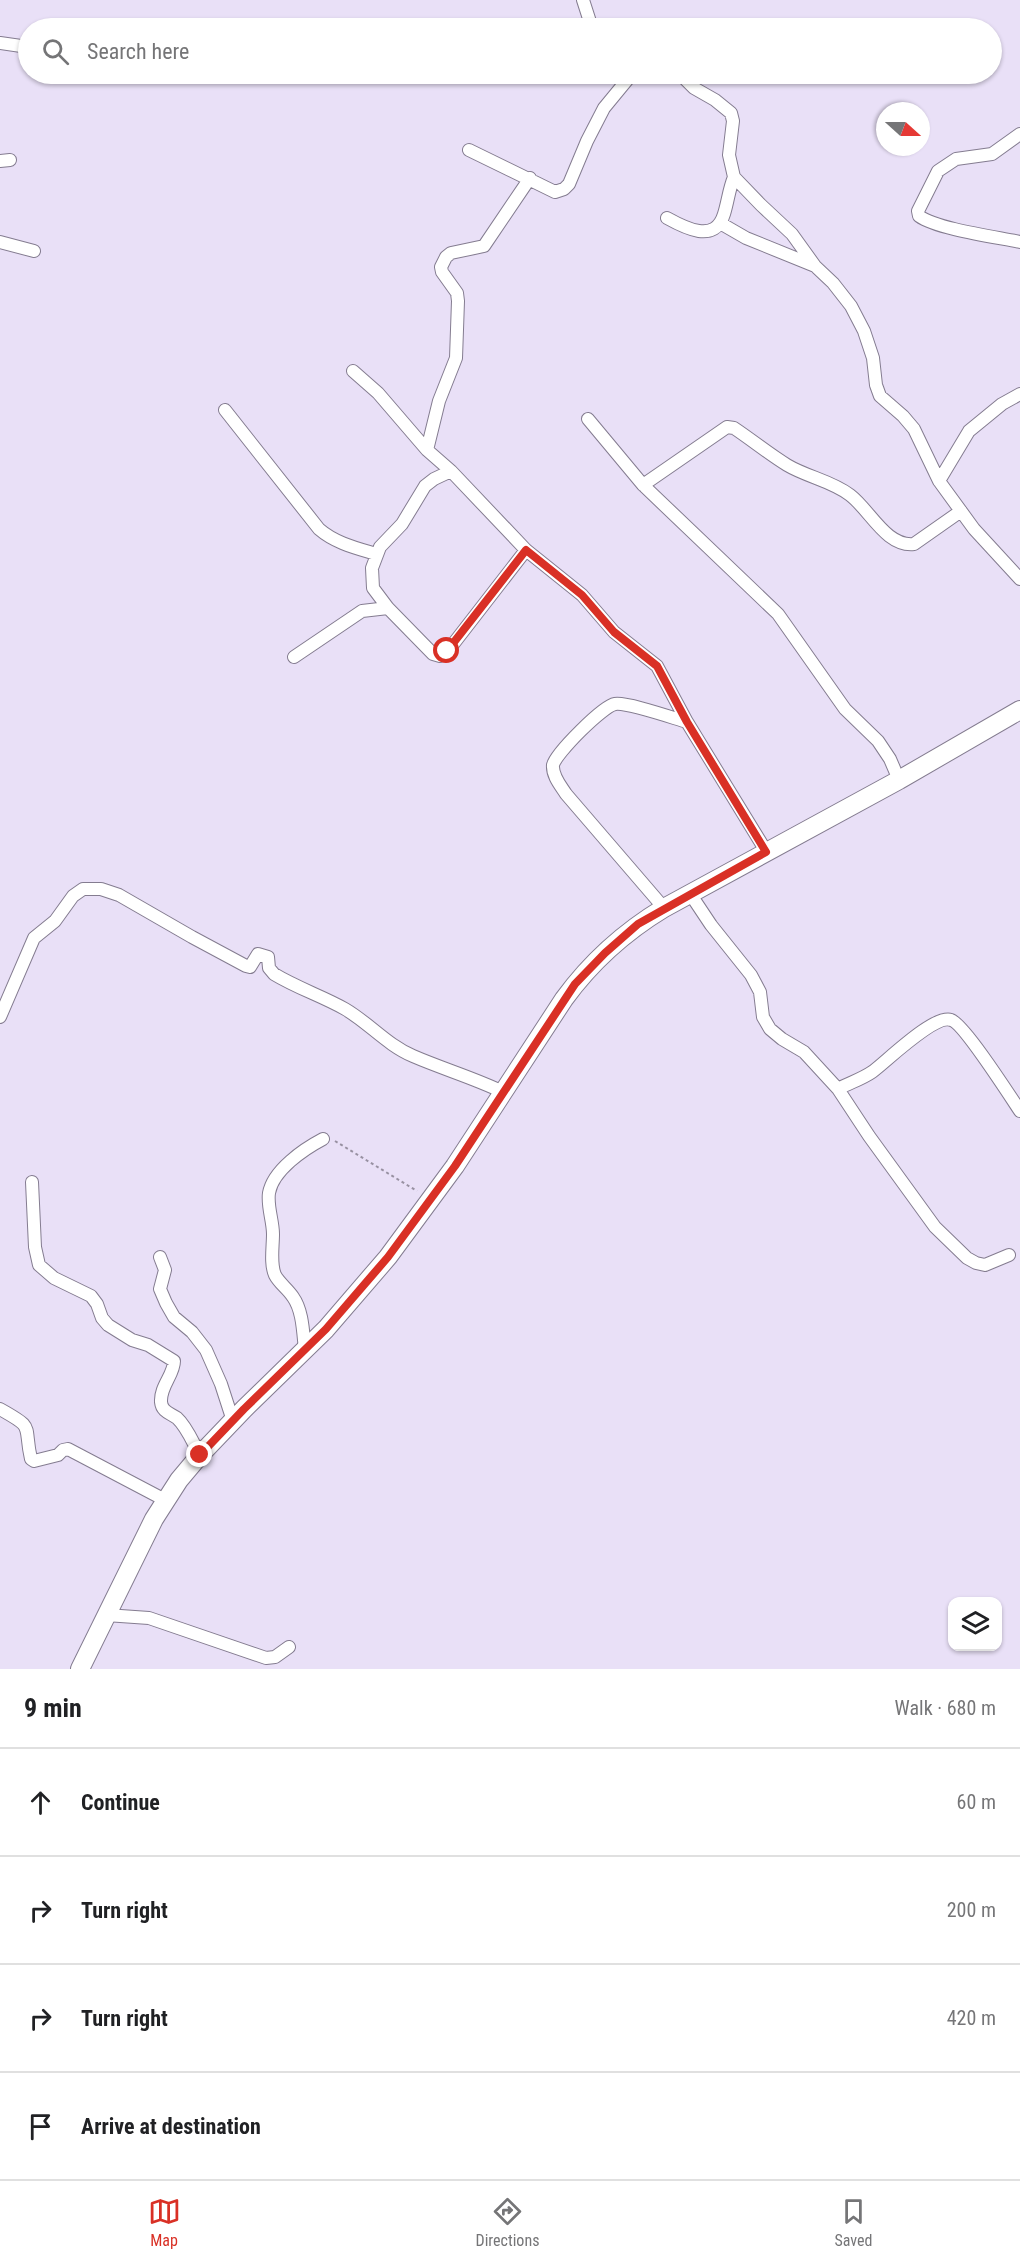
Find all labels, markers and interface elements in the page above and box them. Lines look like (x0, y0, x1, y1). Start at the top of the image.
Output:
search box (18, 18, 1002, 84)
icon: search (39, 35, 72, 68)
text: Search here (87, 39, 189, 64)
north arrow (876, 102, 930, 156)
route start (433, 637, 459, 663)
route end (186, 1441, 212, 1467)
map controls (948, 1597, 1002, 1651)
button: layers (948, 1597, 1002, 1651)
text: 9 min (24, 1693, 82, 1723)
text: Walk · 680 m (895, 1696, 996, 1720)
icon: ahead (24, 1786, 57, 1819)
text: Continue (81, 1790, 160, 1815)
text: 60 m (957, 1790, 996, 1814)
icon: right (24, 1894, 57, 1927)
text: Turn right (81, 1898, 168, 1923)
text: 200 m (947, 1898, 996, 1922)
icon: right (24, 2002, 57, 2035)
text: Turn right (81, 2006, 168, 2031)
text: 420 m (947, 2006, 996, 2030)
icon: arrive (24, 2110, 57, 2143)
text: Arrive at destination (81, 2114, 261, 2139)
tab: Map (148, 2195, 181, 2250)
tab: Directions (476, 2195, 539, 2250)
tab: Saved (834, 2195, 872, 2250)

